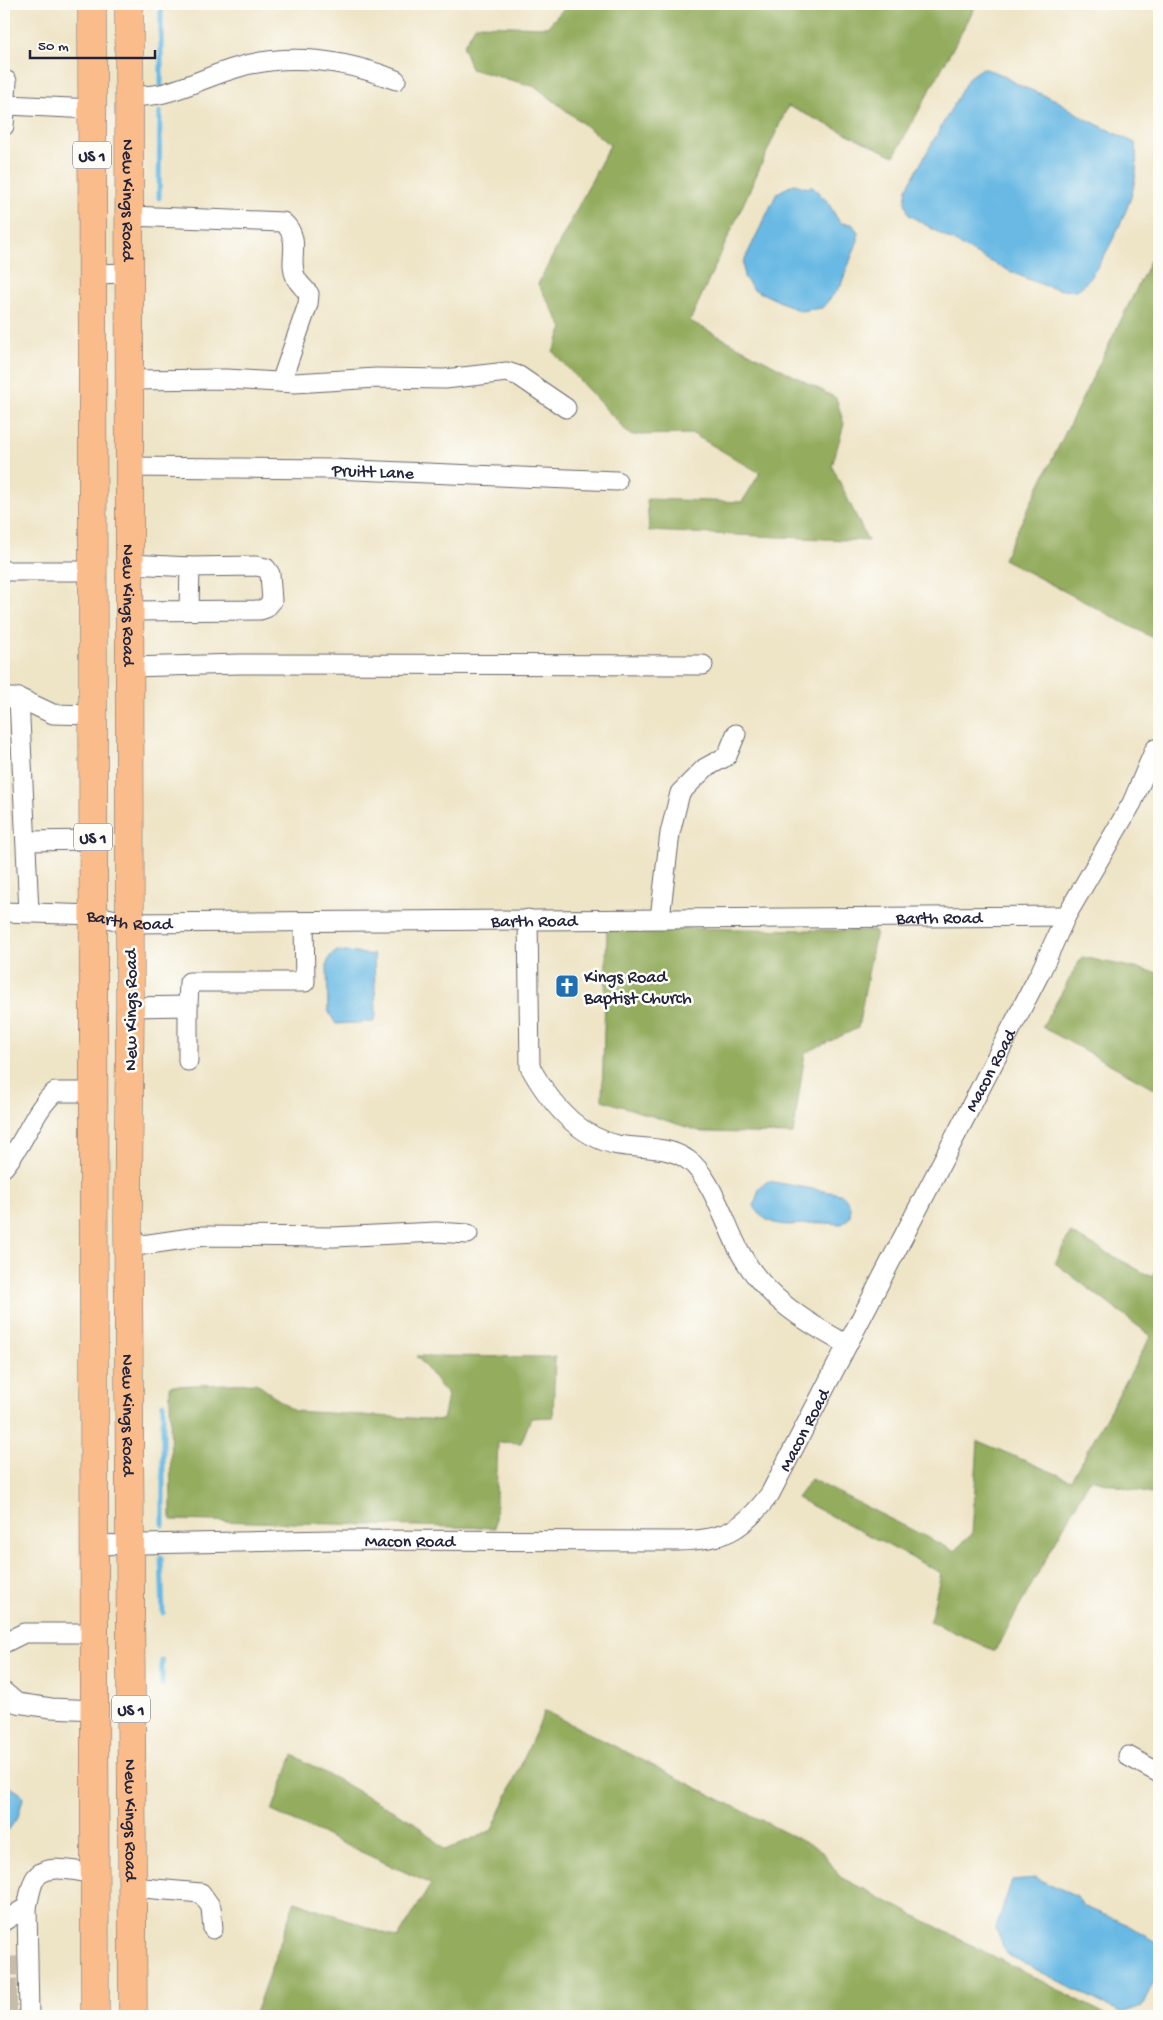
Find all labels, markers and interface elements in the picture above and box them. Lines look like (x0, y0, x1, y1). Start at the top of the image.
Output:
scale bar (30, 28, 155, 60)
text: 50 m (38, 38, 69, 56)
street label: New Kings Road (116, 139, 137, 263)
road number: US 1 (73, 142, 111, 168)
street label: Pruitt Lane (330, 461, 415, 485)
street label: New Kings Road (117, 544, 138, 668)
road number: US 1 (74, 824, 112, 850)
street label: Barth Road (85, 907, 174, 936)
street label: Barth Road (895, 909, 984, 930)
street label: Barth Road (490, 912, 579, 933)
street label: New Kings Road (122, 948, 143, 1071)
place label: Kings Road Baptist Church (583, 968, 692, 1010)
church icon: Kings Road Baptist Church (554, 973, 580, 999)
street label: Macon Road (962, 1025, 1023, 1116)
street label: New Kings Road (116, 1354, 138, 1478)
street label: Macon Road (775, 1385, 836, 1476)
street label: Macon Road (365, 1532, 456, 1553)
road number: US 1 (112, 1696, 150, 1722)
street label: New Kings Road (118, 1759, 140, 1883)

